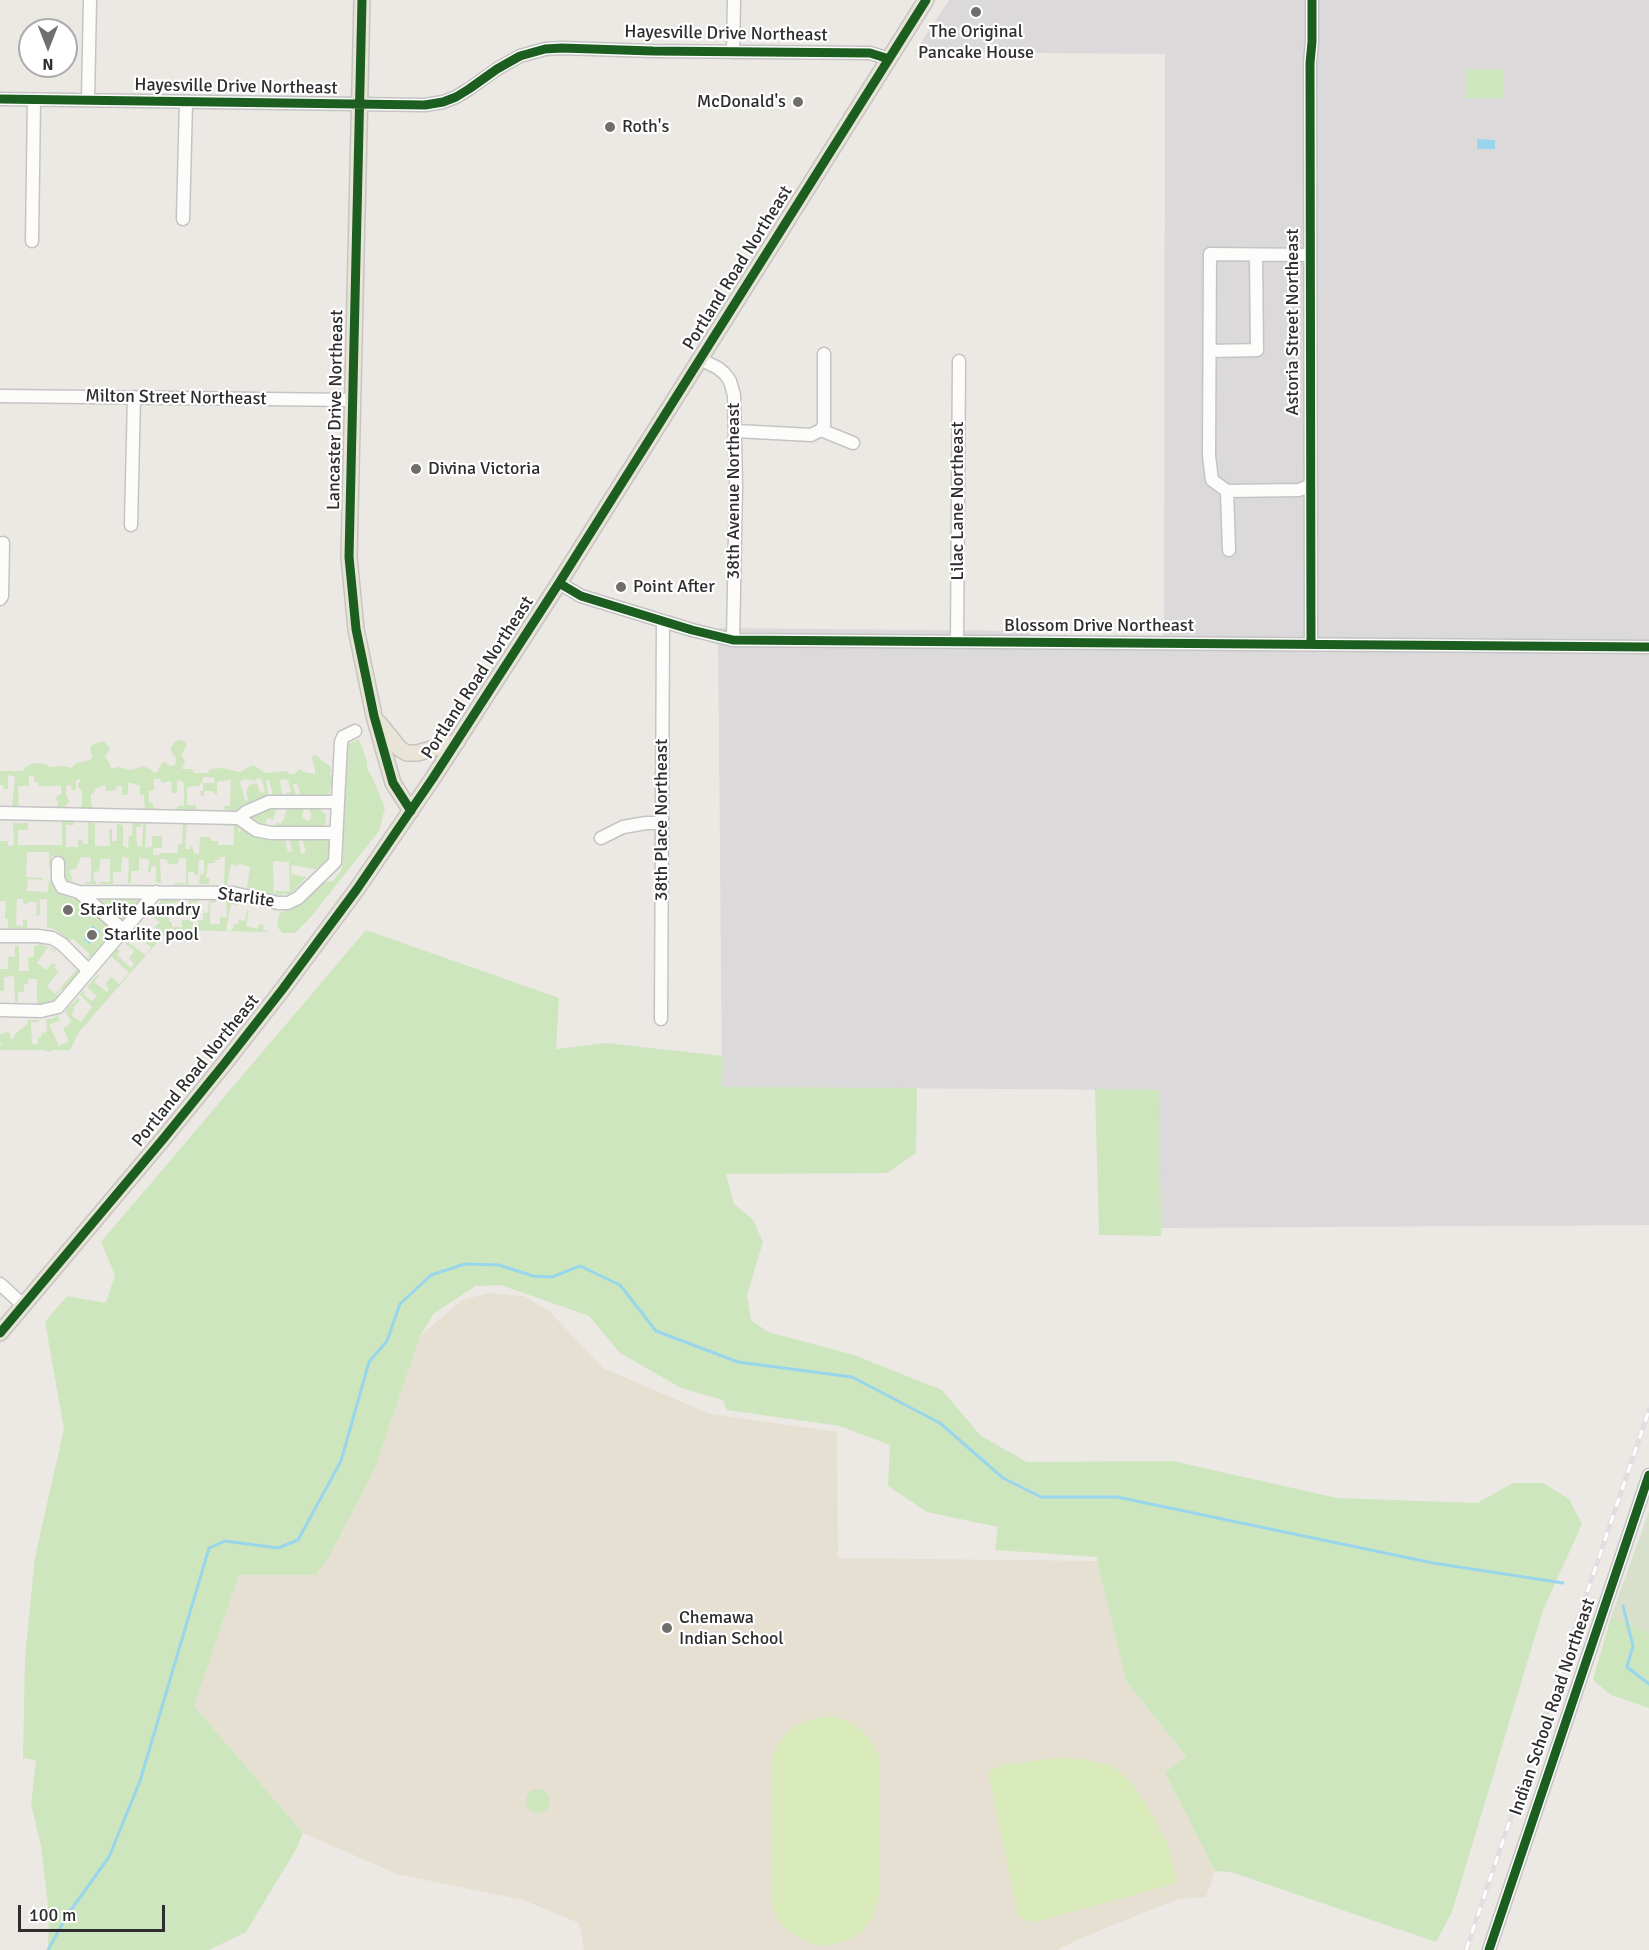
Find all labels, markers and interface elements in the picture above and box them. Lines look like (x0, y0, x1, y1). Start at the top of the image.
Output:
marker: The Original Pancake House (969, 5, 983, 19)
north arrow (18, 18, 78, 78)
street label: Hayesville Drive Northeast (624, 21, 828, 47)
place label: The Original Pancake House (918, 21, 1034, 63)
text: N (42, 54, 54, 74)
street label: Hayesville Drive Northeast (134, 74, 338, 100)
place label: McDonald's (697, 91, 786, 113)
marker: McDonald's (791, 95, 805, 109)
place label: Roth's (622, 116, 669, 138)
marker: Roth's (603, 120, 617, 134)
street label: Portland Road Northeast (679, 182, 797, 354)
street label: Astoria Street Northeast (1282, 228, 1304, 416)
street label: Lancaster Drive Northeast (323, 310, 349, 510)
street label: Milton Street Northeast (85, 386, 267, 410)
street label: 38th Avenue Northeast (723, 403, 745, 579)
street label: Lilac Lane Northeast (947, 422, 969, 580)
place label: Divina Victoria (428, 458, 540, 480)
marker: Divina Victoria (409, 462, 423, 476)
place label: Point After (633, 576, 715, 598)
marker: Point After (614, 580, 628, 594)
street label: Portland Road Northeast (417, 593, 539, 763)
street label: Blossom Drive Northeast (1004, 615, 1194, 637)
street label: 38th Place Northeast (651, 739, 673, 901)
street label: Starlite (216, 883, 276, 913)
place label: Starlite laundry (80, 899, 200, 921)
marker: Starlite laundry (61, 903, 75, 917)
place label: Starlite pool (104, 924, 199, 946)
marker: Starlite pool (85, 928, 99, 942)
street label: Portland Road Northeast (128, 991, 264, 1151)
street label: Indian School Road Northeast (1506, 1596, 1600, 1818)
place label: Chemawa Indian School (679, 1607, 784, 1650)
marker: Chemawa Indian School (660, 1621, 674, 1635)
scale bar (21, 1893, 168, 1931)
text: 100 m (29, 1904, 76, 1926)

